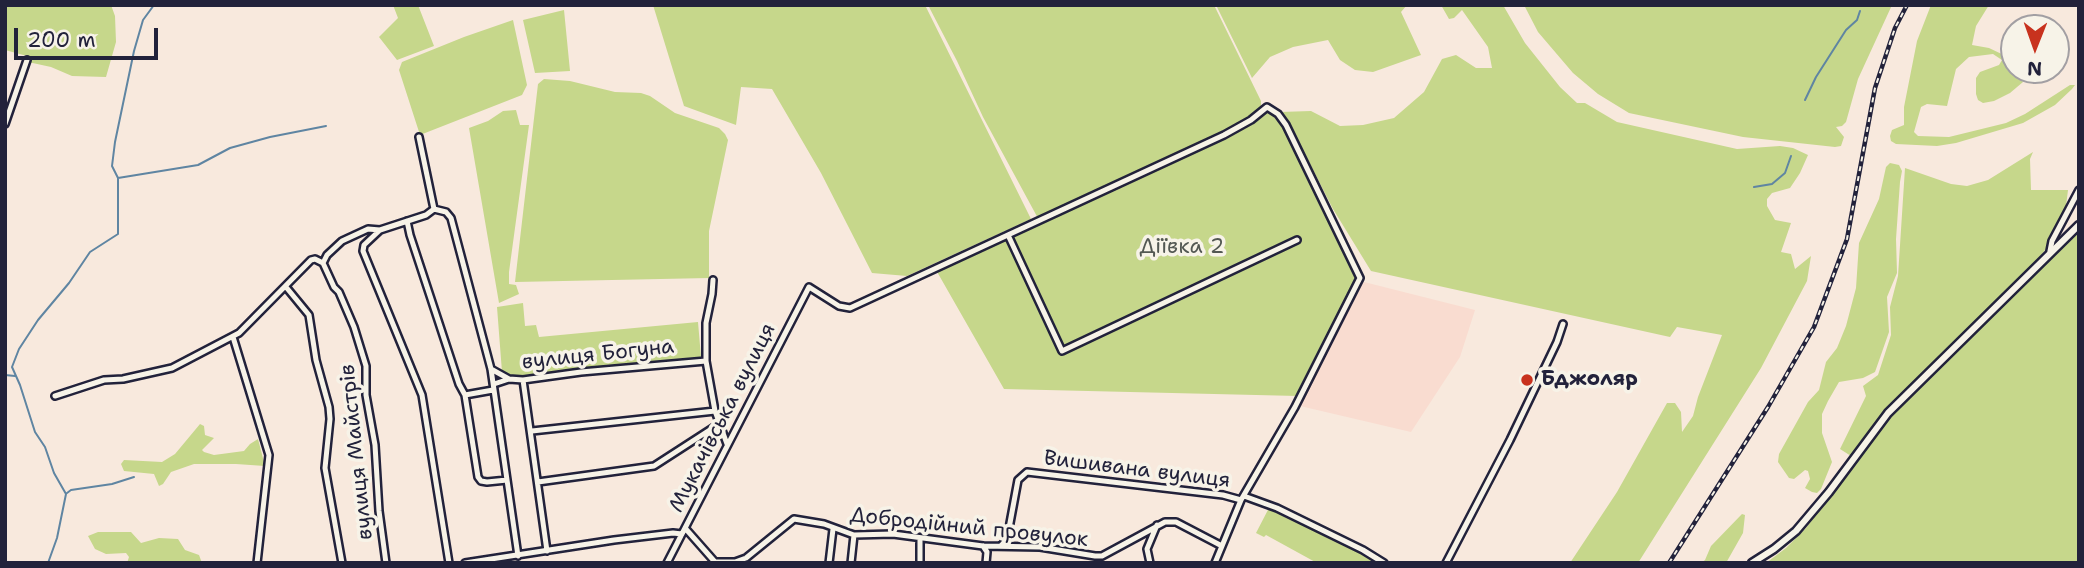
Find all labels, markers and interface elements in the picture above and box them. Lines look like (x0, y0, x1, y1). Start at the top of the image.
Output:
scale bar (18, 14, 161, 58)
north arrow (2000, 14, 2070, 84)
text: 200 m (27, 26, 96, 54)
text: N (2027, 56, 2042, 81)
park label: Діївка 2 (1140, 235, 1224, 261)
street label: Мукачівська вулиця (664, 319, 782, 517)
street label: вулиця Богуна (521, 334, 675, 376)
street label: вулиця Майстрів (335, 363, 379, 541)
place label: Бджоляр (1541, 367, 1638, 393)
marker: Бджоляр (1519, 372, 1535, 388)
street label: Вишивана вулиця (1042, 446, 1232, 494)
street label: Добродійний провулок (849, 503, 1089, 553)

